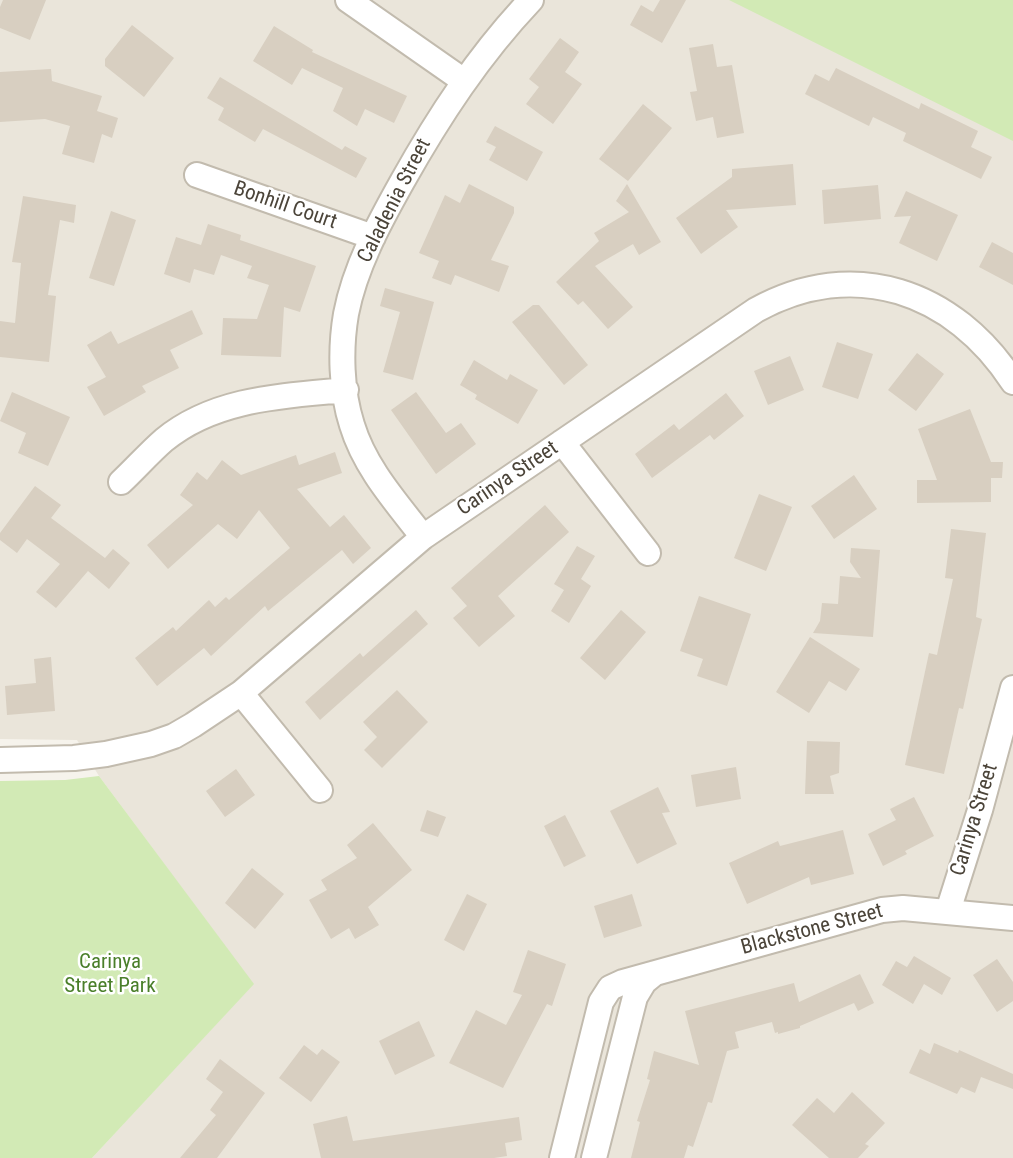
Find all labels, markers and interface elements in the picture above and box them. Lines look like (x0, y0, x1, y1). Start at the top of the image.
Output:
street label: Caladenia Street (353, 135, 437, 267)
street label: Bonhill Court (230, 177, 340, 235)
street label: Carinya Street (453, 436, 563, 522)
street label: Carinya Street (946, 761, 1004, 879)
street label: Blackstone Street (738, 899, 886, 961)
park label: Carinya Street Park (64, 950, 156, 1000)

